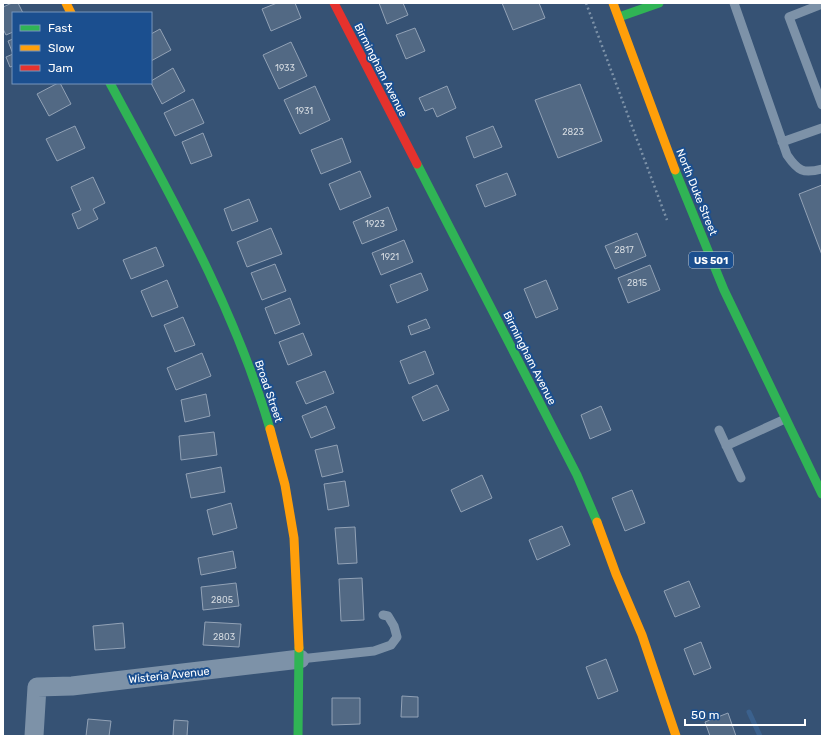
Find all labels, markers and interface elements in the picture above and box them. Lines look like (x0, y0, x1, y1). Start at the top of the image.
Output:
legend (12, 12, 152, 84)
text: Fast (48, 21, 72, 35)
street label: Birmingham Avenue (351, 21, 410, 119)
text: Slow (48, 41, 75, 55)
text: Jam (48, 61, 73, 75)
house number: 1933 (275, 63, 295, 73)
house number: 1931 (295, 106, 313, 116)
house number: 2823 (562, 127, 584, 137)
street label: North Duke Street (673, 147, 720, 238)
house number: 1923 (365, 219, 385, 229)
house number: 2817 (614, 245, 634, 255)
house number: 1921 (381, 252, 399, 262)
road number: US 501 (689, 252, 733, 268)
house number: 2815 (627, 278, 647, 288)
street label: Birmingham Avenue (500, 309, 559, 407)
street label: Broad Street (252, 358, 285, 425)
house number: 2805 (211, 595, 233, 605)
house number: 2803 (213, 632, 235, 642)
street label: Wisteria Avenue (128, 665, 210, 686)
scale bar (685, 701, 805, 727)
text: 50 m (691, 708, 719, 722)

